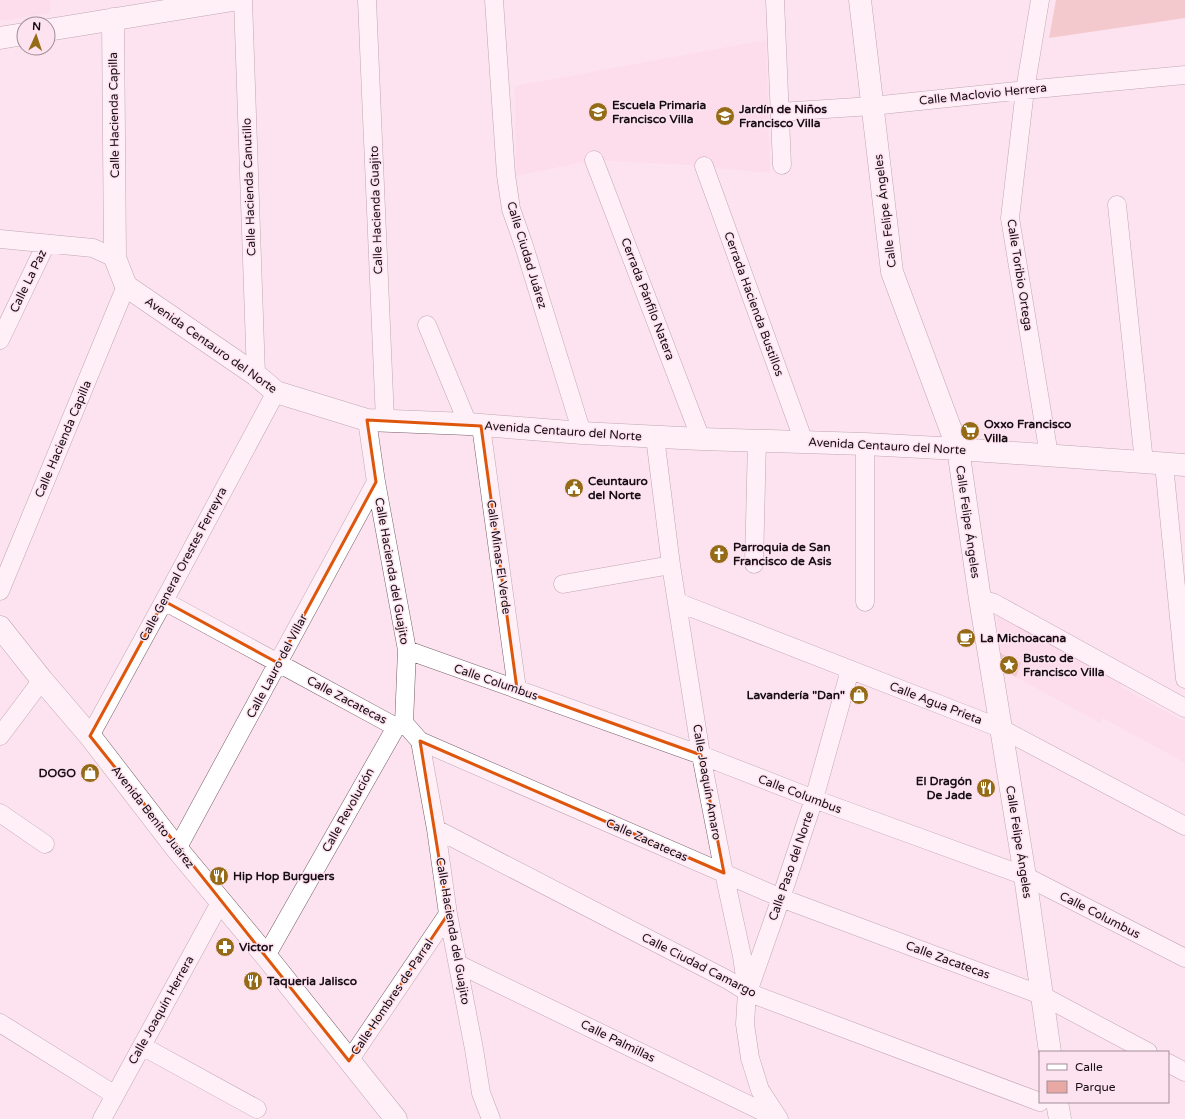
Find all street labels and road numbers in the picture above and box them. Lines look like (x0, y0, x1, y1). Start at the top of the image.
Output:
street label: Calle Hacienda Capilla (106, 52, 122, 178)
street label: Calle Maclovio Herrera (918, 80, 1048, 108)
street label: Calle Hacienda Canutillo (240, 118, 258, 256)
street label: Calle Hacienda Guajito (367, 145, 385, 275)
street label: Calle Felipe Ángeles (871, 153, 899, 268)
street label: Calle Ciudad Juárez (504, 200, 550, 310)
street label: Calle Toribio Ortega (1004, 218, 1036, 332)
street label: Cerrada Hacienda Bustillos (721, 230, 787, 378)
street label: Cerrada Pánfilo Natera (618, 236, 678, 362)
street label: Calle La Paz (7, 247, 49, 315)
street label: Avenida Centauro del Norte (142, 294, 280, 396)
street label: Calle Hacienda Capilla (32, 378, 94, 500)
street label: Avenida Centauro del Norte (484, 419, 642, 444)
street label: Avenida Centauro del Norte (808, 435, 966, 457)
street label: Calle Felipe Ángeles (953, 465, 983, 580)
street label: Calle General Orestes Ferreyra (136, 485, 230, 643)
street label: Calle Hacienda del Guajito (372, 496, 412, 646)
street label: Calle Minas El Verde (484, 499, 514, 615)
street label: Calle Lauro del Villar (244, 611, 311, 720)
street label: Calle Columbus (452, 661, 540, 703)
street label: Calle Zacatecas (305, 673, 390, 727)
street label: Calle Agua Prieta (888, 679, 984, 727)
street label: Calle Joaquín Amaro (690, 723, 724, 841)
street label: Avenida Benito Juárez (109, 763, 197, 871)
street label: Calle Revolución (319, 765, 377, 855)
street label: Calle Columbus (756, 772, 844, 816)
street label: Calle Felipe Ángeles (1003, 785, 1035, 900)
street label: Calle Paso del Norte (766, 809, 816, 923)
street label: Calle Zacatecas (604, 816, 691, 865)
street label: Calle Hacienda del Guajito (433, 856, 473, 1006)
street label: Calle Columbus (1057, 889, 1143, 941)
street label: Calle Ciudad Camargo (639, 930, 759, 1000)
street label: Calle Hombres de Parral (348, 936, 436, 1058)
street label: Calle Zacatecas (904, 938, 992, 982)
street label: Calle Joaquín Herrera (125, 953, 197, 1067)
street label: Calle Palmillas (579, 1017, 658, 1065)

